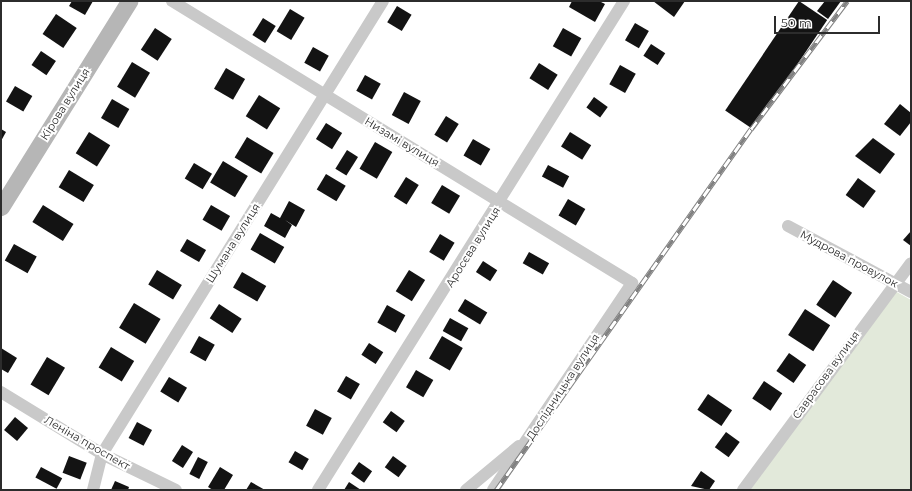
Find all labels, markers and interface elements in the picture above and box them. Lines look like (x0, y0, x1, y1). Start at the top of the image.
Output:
scale bar (776, 8, 882, 34)
text: 50 m (781, 15, 812, 30)
street label: Кірова вулиця (38, 66, 92, 142)
street label: Низамі вулиця (362, 115, 442, 169)
street label: Шумана вулиця (203, 201, 263, 285)
street label: Аросєва вулиця (443, 204, 503, 290)
street label: Мудрова провулок (798, 228, 900, 290)
street label: Саврасова вулиця (790, 329, 862, 421)
street label: Дослідницька вулиця (524, 331, 602, 443)
street label: Леніна проспект (42, 413, 132, 473)

